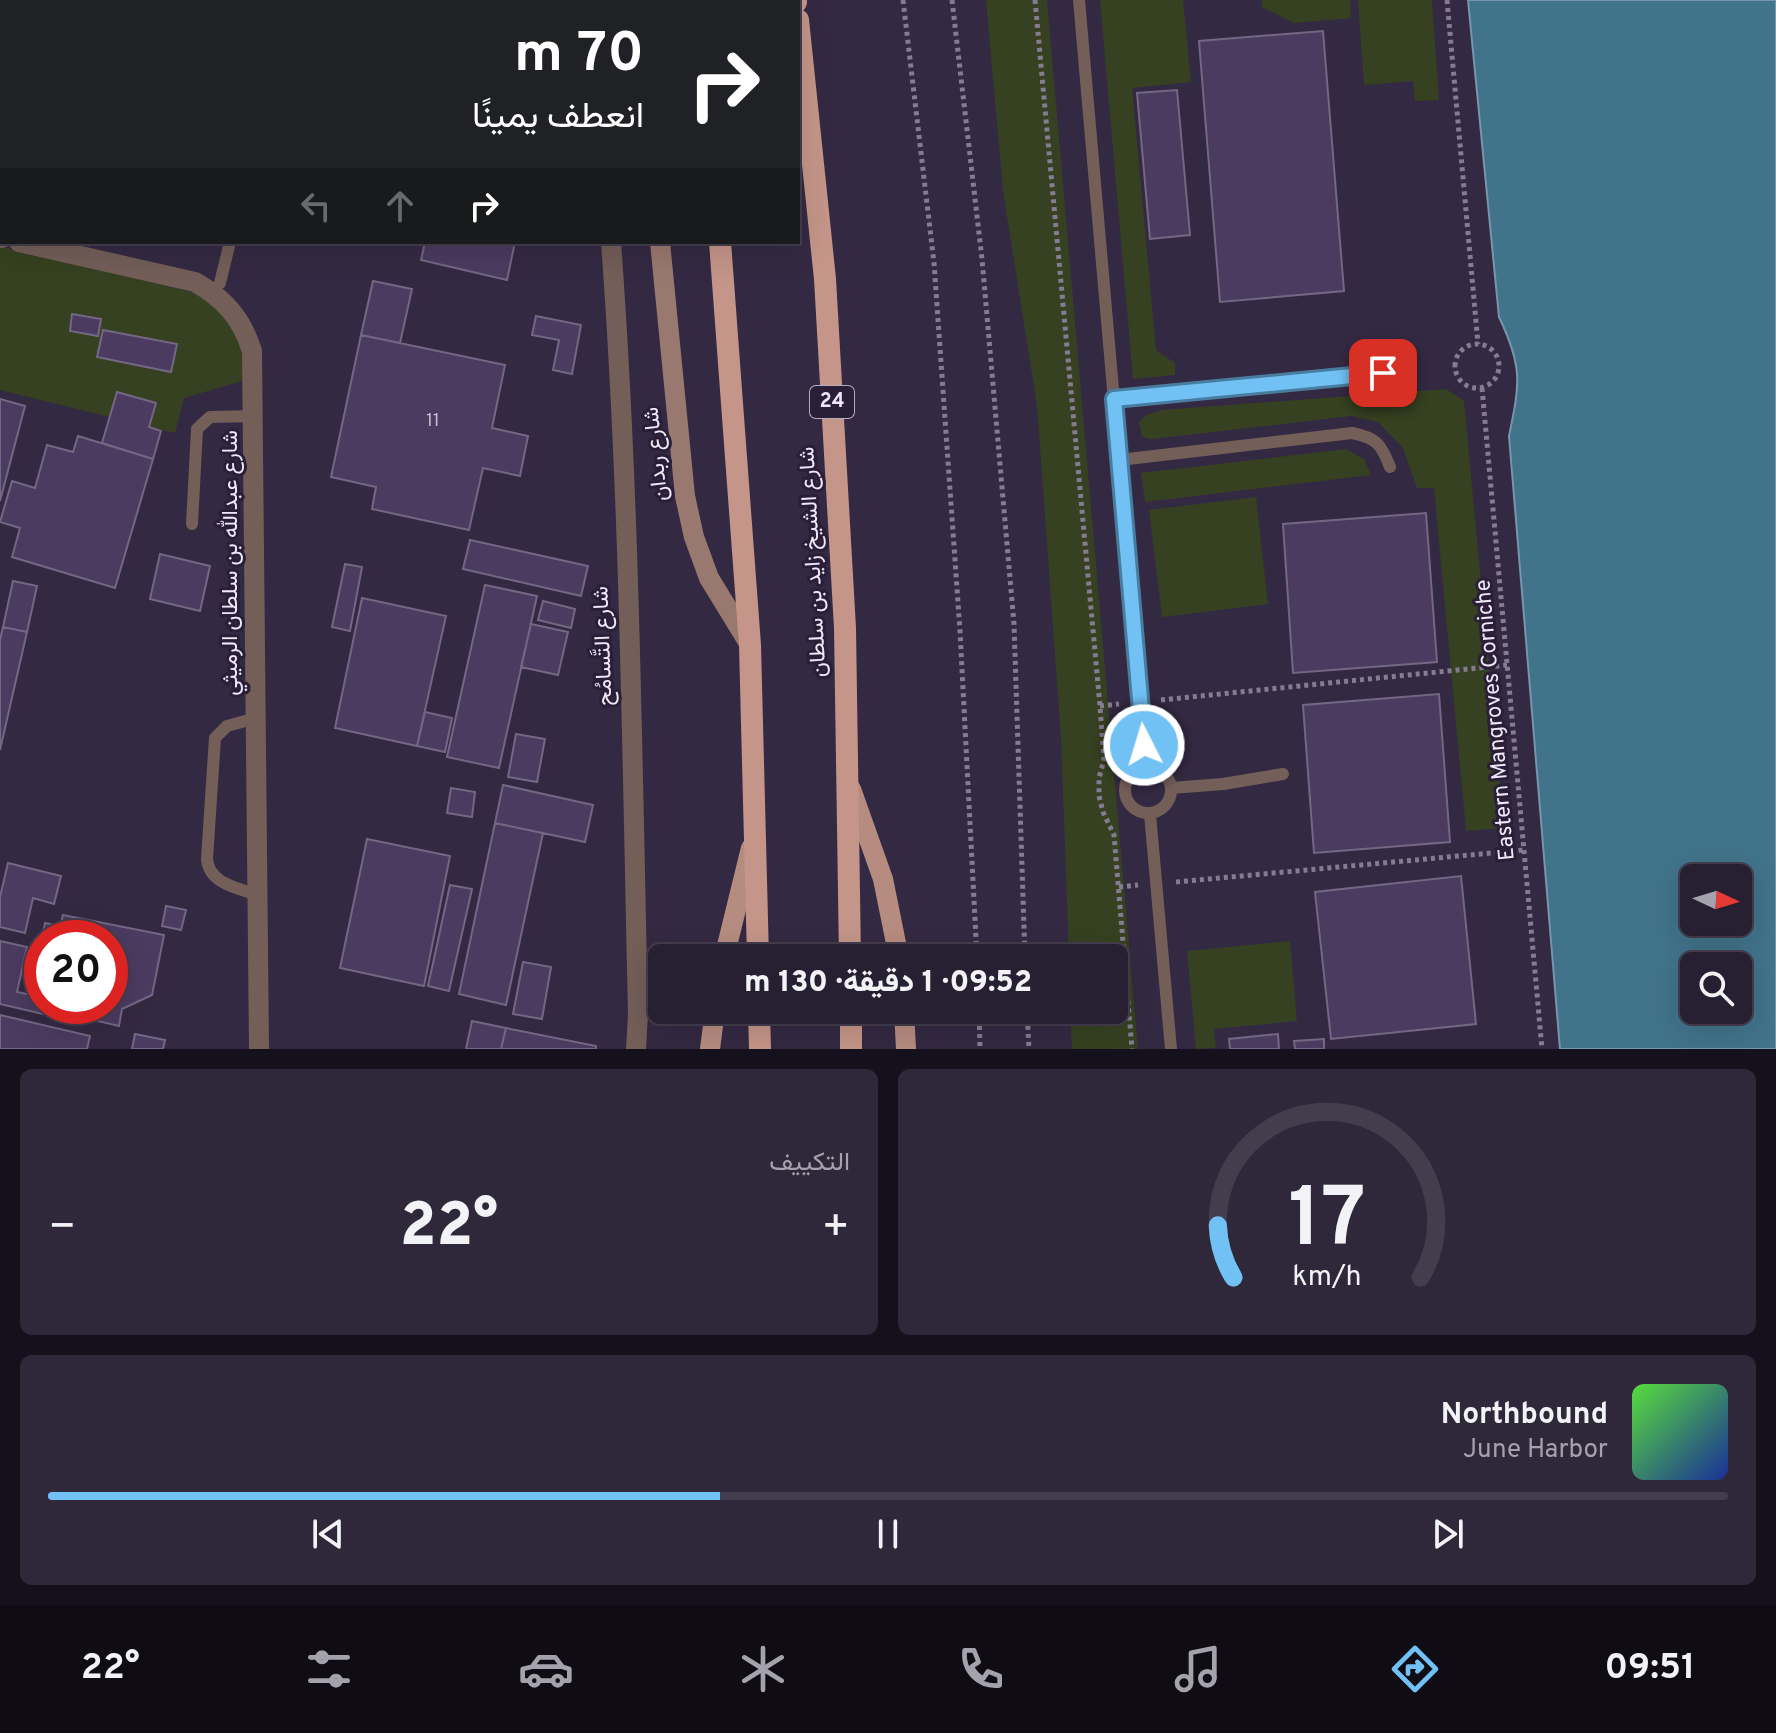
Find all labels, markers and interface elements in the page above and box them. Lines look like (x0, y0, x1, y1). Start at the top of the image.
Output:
text: 70 m (514, 21, 644, 91)
icon: right (672, 32, 776, 136)
text: انعطف يمينًا (472, 95, 644, 141)
icon: left (294, 184, 338, 228)
icon: ahead (378, 184, 422, 228)
icon: right (462, 184, 506, 228)
pin (1349, 339, 1417, 407)
icon: arrive (1361, 351, 1405, 395)
road number: 24 (810, 386, 854, 418)
street label: شارع ربدان (639, 406, 675, 502)
house number: 11 (426, 410, 440, 433)
street label: شارع عبدالله بن سلطان الرميثي (216, 430, 248, 696)
street label: شارع الشيخ زايد بن سلطان (794, 446, 834, 678)
street label: Eastern Mangroves Corniche (1470, 578, 1522, 862)
street label: شارع التَّسامُح (587, 586, 620, 706)
position arrow (1102, 703, 1186, 787)
north arrow (1680, 864, 1752, 936)
map controls (1680, 864, 1752, 1024)
speed limit sign: 20 (24, 920, 128, 1024)
button: search (1680, 952, 1752, 1024)
text: 09:52 · 1 دقيقة · 130 m (744, 965, 1032, 1002)
text: التكييف (769, 1147, 850, 1180)
text: 17 (1288, 1171, 1366, 1276)
text: 22° (400, 1191, 498, 1267)
text: − (48, 1201, 76, 1257)
text: + (822, 1201, 850, 1257)
text: km/h (1292, 1260, 1362, 1296)
text: Northbound (1441, 1397, 1608, 1434)
text: June Harbor (1463, 1434, 1608, 1467)
icon: previous (306, 1512, 350, 1556)
icon: pause (866, 1512, 910, 1556)
icon: next (1426, 1512, 1470, 1556)
icon: filters (301, 1641, 357, 1697)
icon: car (518, 1641, 574, 1697)
icon: climate (735, 1641, 791, 1697)
icon: phone (953, 1641, 1009, 1697)
icon: music (1170, 1641, 1226, 1697)
icon: directions (1387, 1641, 1443, 1697)
text: 22° (81, 1646, 140, 1692)
text: 09:51 (1604, 1646, 1695, 1692)

